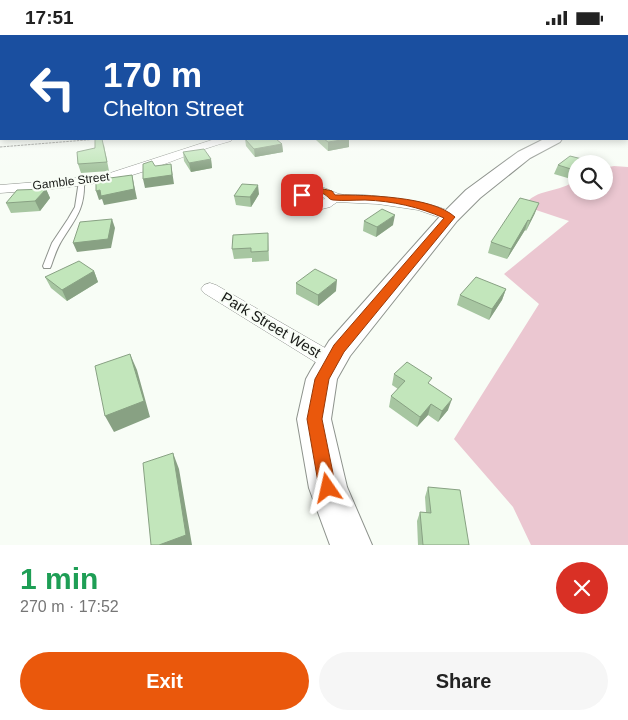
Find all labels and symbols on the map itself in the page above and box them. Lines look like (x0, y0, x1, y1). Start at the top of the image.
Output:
street label: Gamble Street (32, 169, 111, 193)
pin (281, 174, 323, 216)
street label: Park Street West (218, 288, 325, 361)
position arrow (301, 461, 353, 513)

